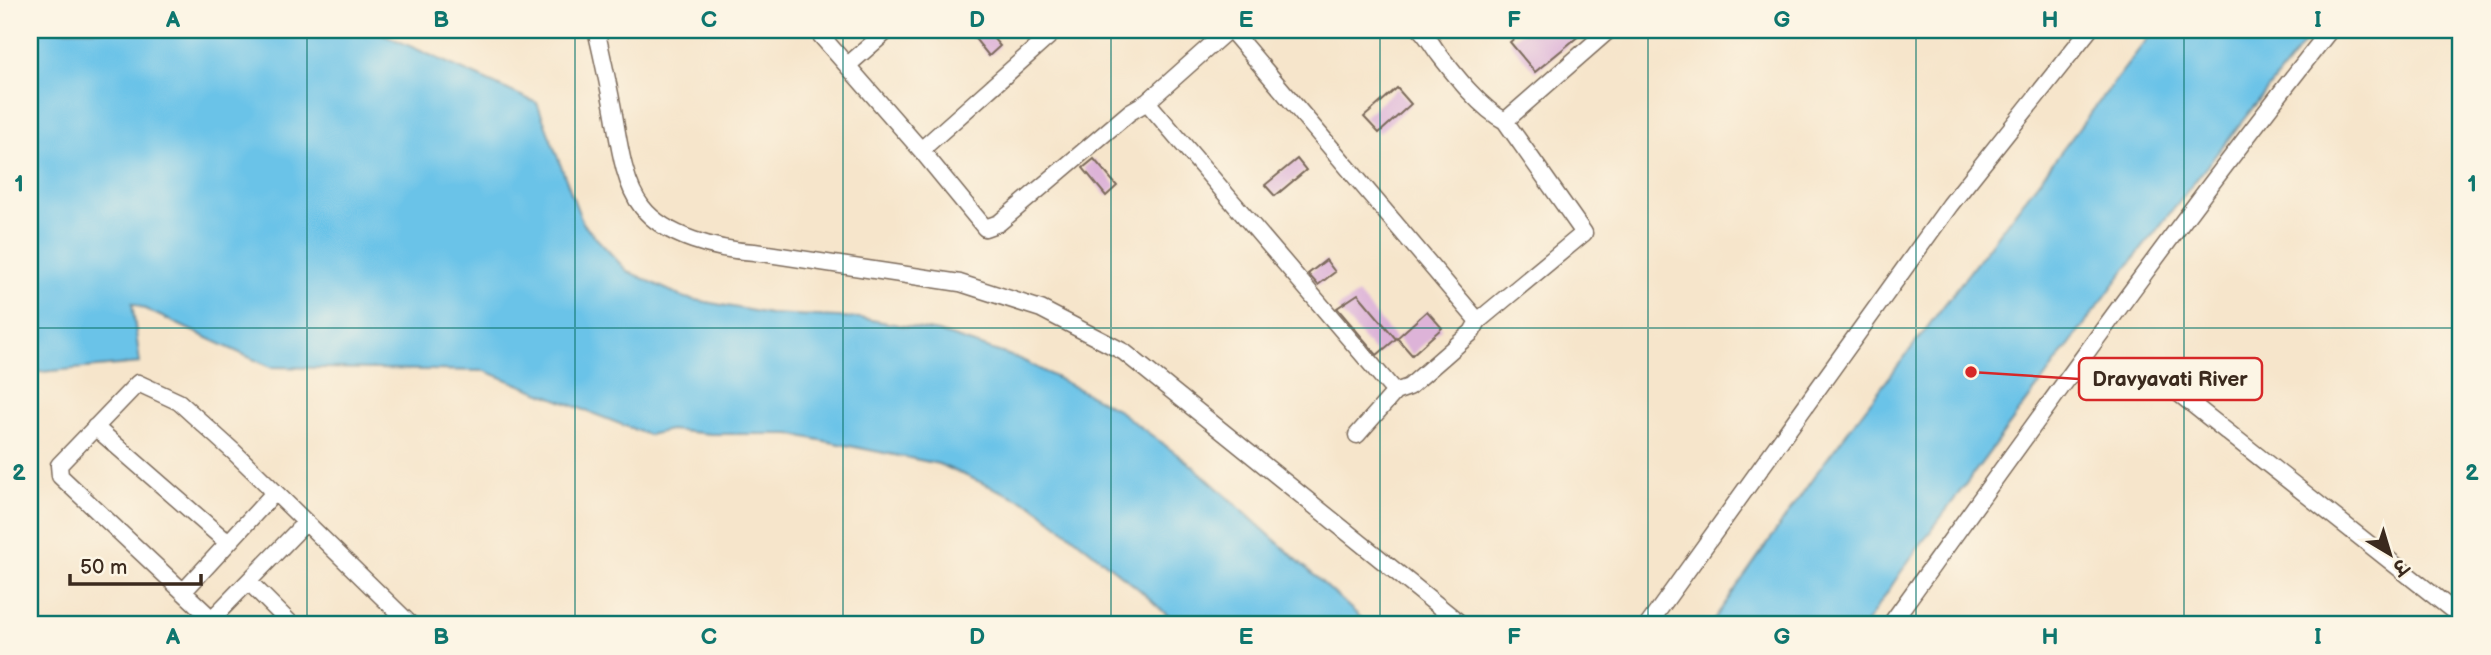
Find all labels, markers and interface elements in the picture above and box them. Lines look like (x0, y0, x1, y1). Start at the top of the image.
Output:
text: A (165, 6, 181, 34)
text: B (433, 6, 449, 34)
text: C (701, 6, 717, 34)
text: D (969, 6, 985, 34)
text: E (1239, 6, 1254, 34)
text: F (1507, 6, 1521, 34)
text: G (1774, 6, 1791, 34)
text: H (2041, 6, 2059, 34)
text: I (2314, 6, 2322, 34)
text: 1 (14, 170, 24, 198)
text: 1 (2467, 170, 2477, 198)
callout: Dravyavati River (2079, 358, 2262, 400)
text: Dravyavati River (2092, 367, 2248, 392)
text: 2 (12, 459, 26, 487)
text: 2 (2465, 459, 2479, 487)
north arrow (2354, 518, 2424, 588)
scale bar (70, 543, 201, 587)
text: उ (2386, 552, 2413, 581)
text: 50 m (80, 555, 127, 580)
text: A (165, 623, 181, 651)
text: B (433, 623, 449, 651)
text: C (701, 623, 717, 651)
text: D (969, 623, 985, 651)
text: E (1239, 623, 1254, 651)
text: F (1507, 623, 1521, 651)
text: G (1774, 623, 1791, 651)
text: H (2041, 623, 2059, 651)
text: I (2314, 623, 2322, 651)

